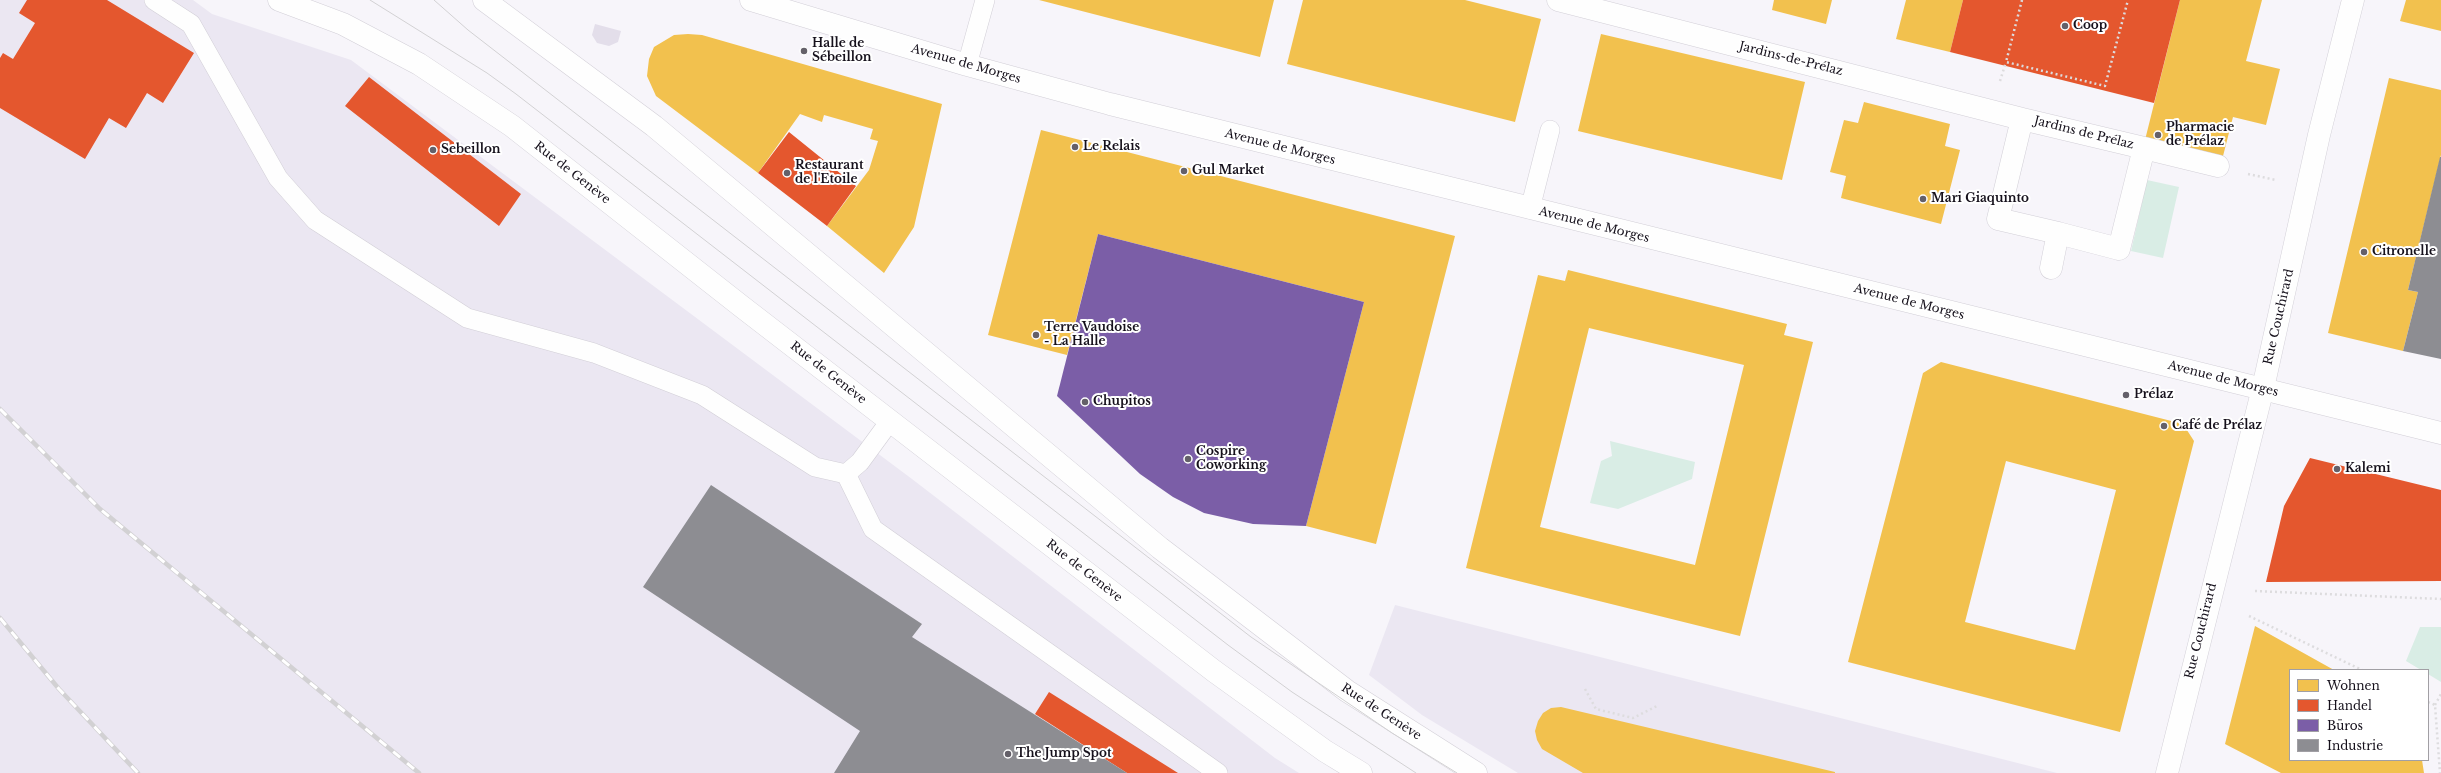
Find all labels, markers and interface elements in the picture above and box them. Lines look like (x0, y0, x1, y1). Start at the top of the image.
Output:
place label: Coop (2073, 19, 2107, 33)
marker: Coop (2060, 21, 2070, 31)
place label: Halle de Sébeillon (812, 37, 872, 65)
street label: Jardins-de-Prélaz (1738, 39, 1844, 79)
street label: Avenue de Morges (910, 41, 1022, 87)
marker: Halle de Sébeillon (799, 46, 809, 56)
street label: Jardins de Prélaz (2033, 114, 2135, 152)
place label: Pharmacie de Prélaz (2166, 121, 2234, 149)
street label: Avenue de Morges (1223, 126, 1337, 168)
marker: Pharmacie de Prélaz (2153, 130, 2163, 140)
street label: Rue de Genève (531, 139, 613, 207)
place label: Le Relais (1083, 140, 1140, 154)
marker: Le Relais (1070, 142, 1080, 152)
place label: Sebeillon (441, 143, 501, 157)
marker: Sebeillon (428, 145, 438, 155)
place label: Restaurant de l'Etoile (795, 159, 863, 187)
place label: Gul Market (1192, 164, 1264, 178)
marker: Gul Market (1179, 166, 1189, 176)
marker: Restaurant de l'Etoile (782, 168, 792, 178)
place label: Mari Giaquinto (1931, 192, 2029, 206)
marker: Mari Giaquinto (1918, 194, 1928, 204)
street label: Avenue de Morges (1537, 204, 1651, 246)
place label: Citronelle (2372, 245, 2436, 259)
marker: Citronelle (2359, 247, 2369, 257)
street label: Rue Couchirard (2261, 268, 2297, 366)
street label: Avenue de Morges (1852, 281, 1966, 323)
place label: Terre Vaudoise - La Halle (1044, 321, 1139, 349)
marker: Terre Vaudoise - La Halle (1031, 330, 1041, 340)
street label: Rue de Genève (787, 339, 869, 407)
street label: Avenue de Morges (2166, 358, 2280, 400)
place label: Prélaz (2134, 388, 2173, 402)
marker: Prélaz (2121, 390, 2131, 400)
place label: Chupitos (1093, 395, 1151, 409)
marker: Chupitos (1080, 397, 1090, 407)
place label: Café de Prélaz (2172, 419, 2262, 433)
marker: Café de Prélaz (2159, 421, 2169, 431)
place label: Cospire Coworking (1196, 445, 1266, 473)
marker: Cospire Coworking (1183, 454, 1193, 464)
place label: Kalemi (2345, 462, 2391, 476)
marker: Kalemi (2332, 464, 2342, 474)
street label: Rue de Genève (1043, 537, 1125, 605)
street label: Rue Couchirard (2182, 582, 2220, 680)
legend (2289, 669, 2429, 761)
text: Wohnen (2327, 678, 2380, 693)
street label: Rue de Genève (1338, 681, 1424, 743)
text: Handel (2327, 698, 2372, 713)
text: Büros (2327, 718, 2363, 733)
text: Industrie (2327, 738, 2383, 753)
place label: The Jump Spot (1016, 747, 1111, 761)
marker: The Jump Spot (1003, 749, 1013, 759)

